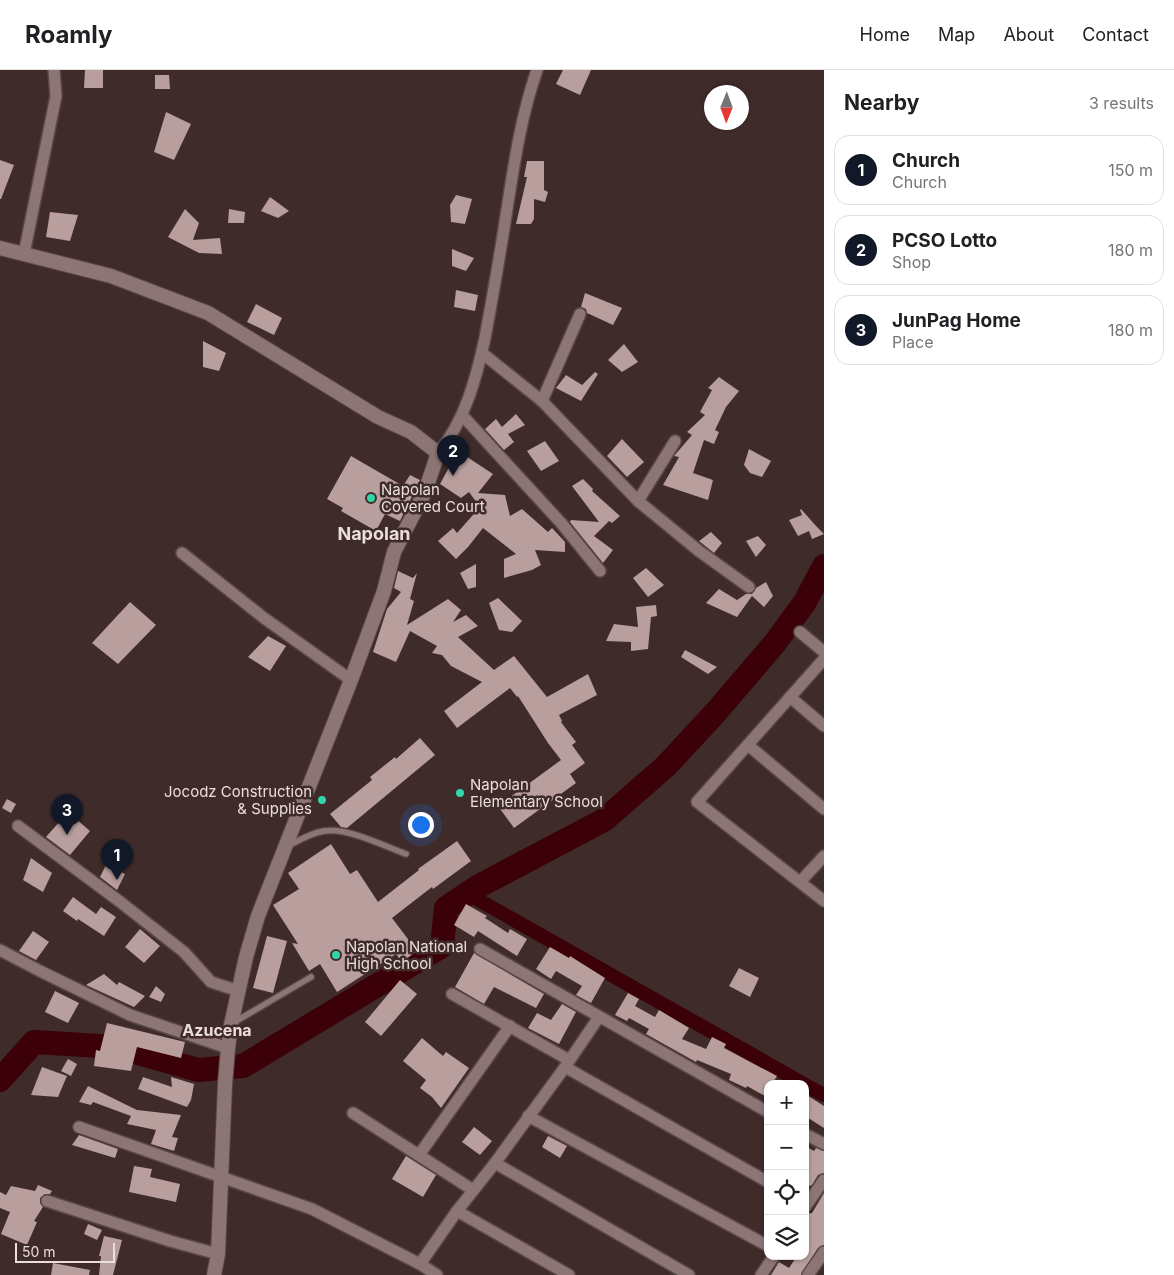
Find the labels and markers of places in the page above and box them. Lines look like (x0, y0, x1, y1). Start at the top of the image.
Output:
pin: 2 (437, 435, 469, 476)
place label: Napolan Covered Court (381, 480, 485, 516)
marker: Napolan Covered Court (365, 492, 377, 504)
place label: Napolan Elementary School (470, 775, 603, 811)
place label: Jocodz Construction & Supplies (164, 782, 312, 818)
marker: Napolan Elementary School (454, 787, 466, 799)
pin: 3 (51, 794, 83, 835)
marker: Jocodz Construction & Supplies (316, 794, 328, 806)
pin: 1 (101, 839, 133, 880)
place label: Napolan National High School (346, 937, 467, 973)
marker: Napolan National High School (330, 949, 342, 961)

